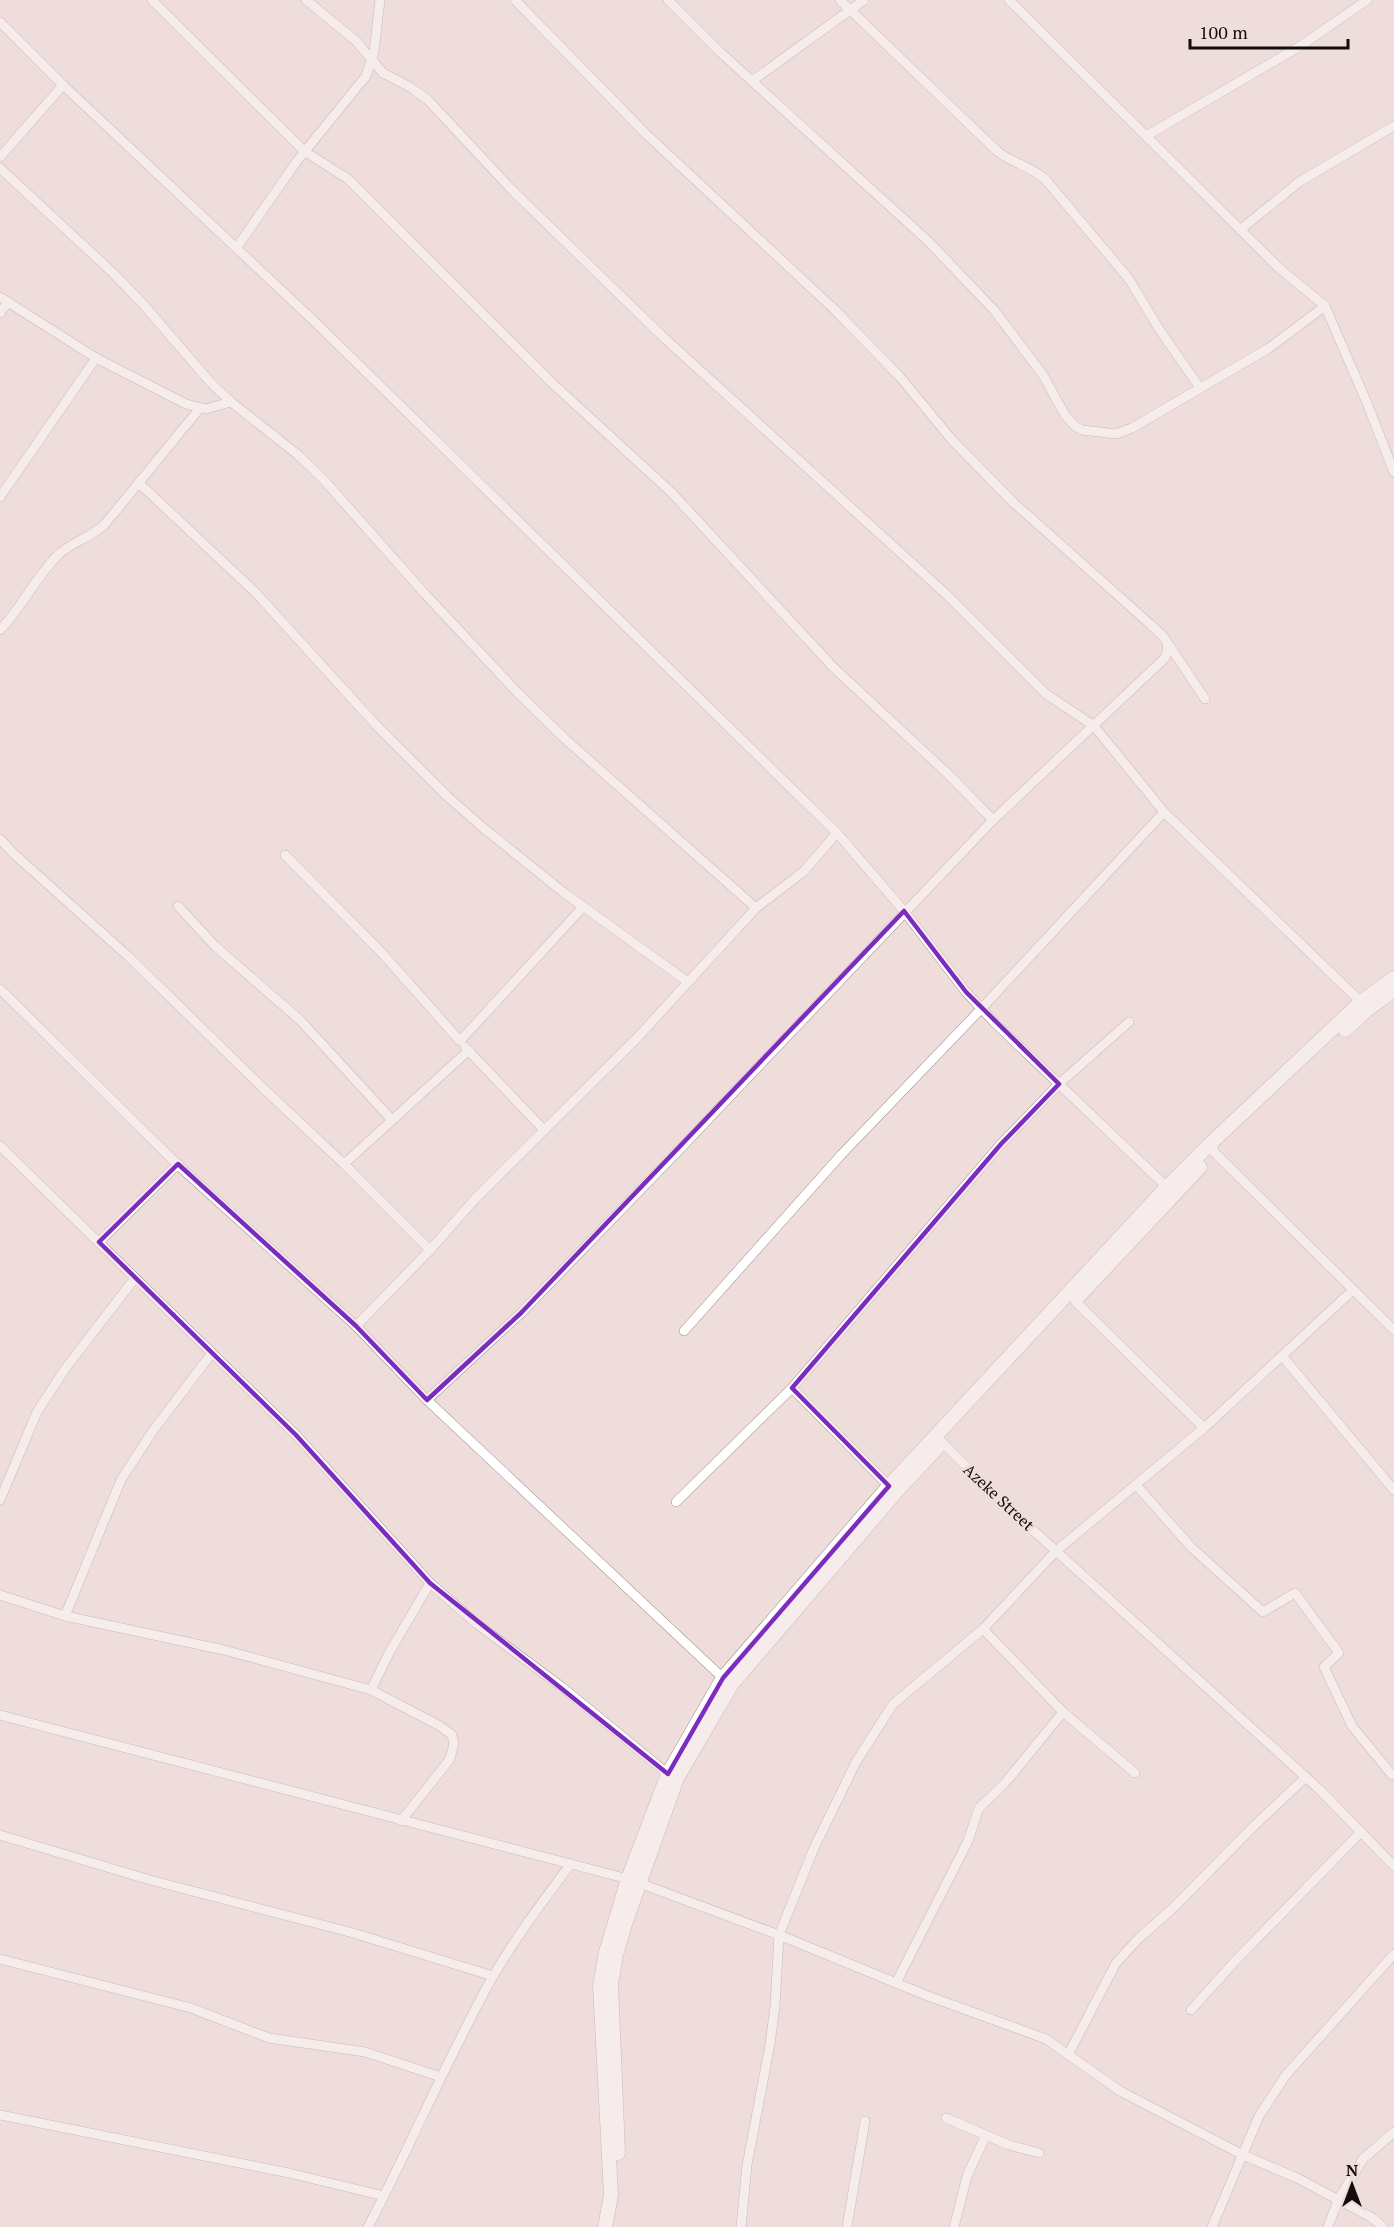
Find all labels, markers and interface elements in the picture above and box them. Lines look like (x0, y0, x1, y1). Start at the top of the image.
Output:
scale bar (1190, 12, 1348, 50)
text: 100 m (1199, 20, 1248, 44)
street label: Azeke Street (959, 1459, 1039, 1536)
north arrow (1322, 2155, 1382, 2215)
text: N (1346, 2159, 1358, 2181)

